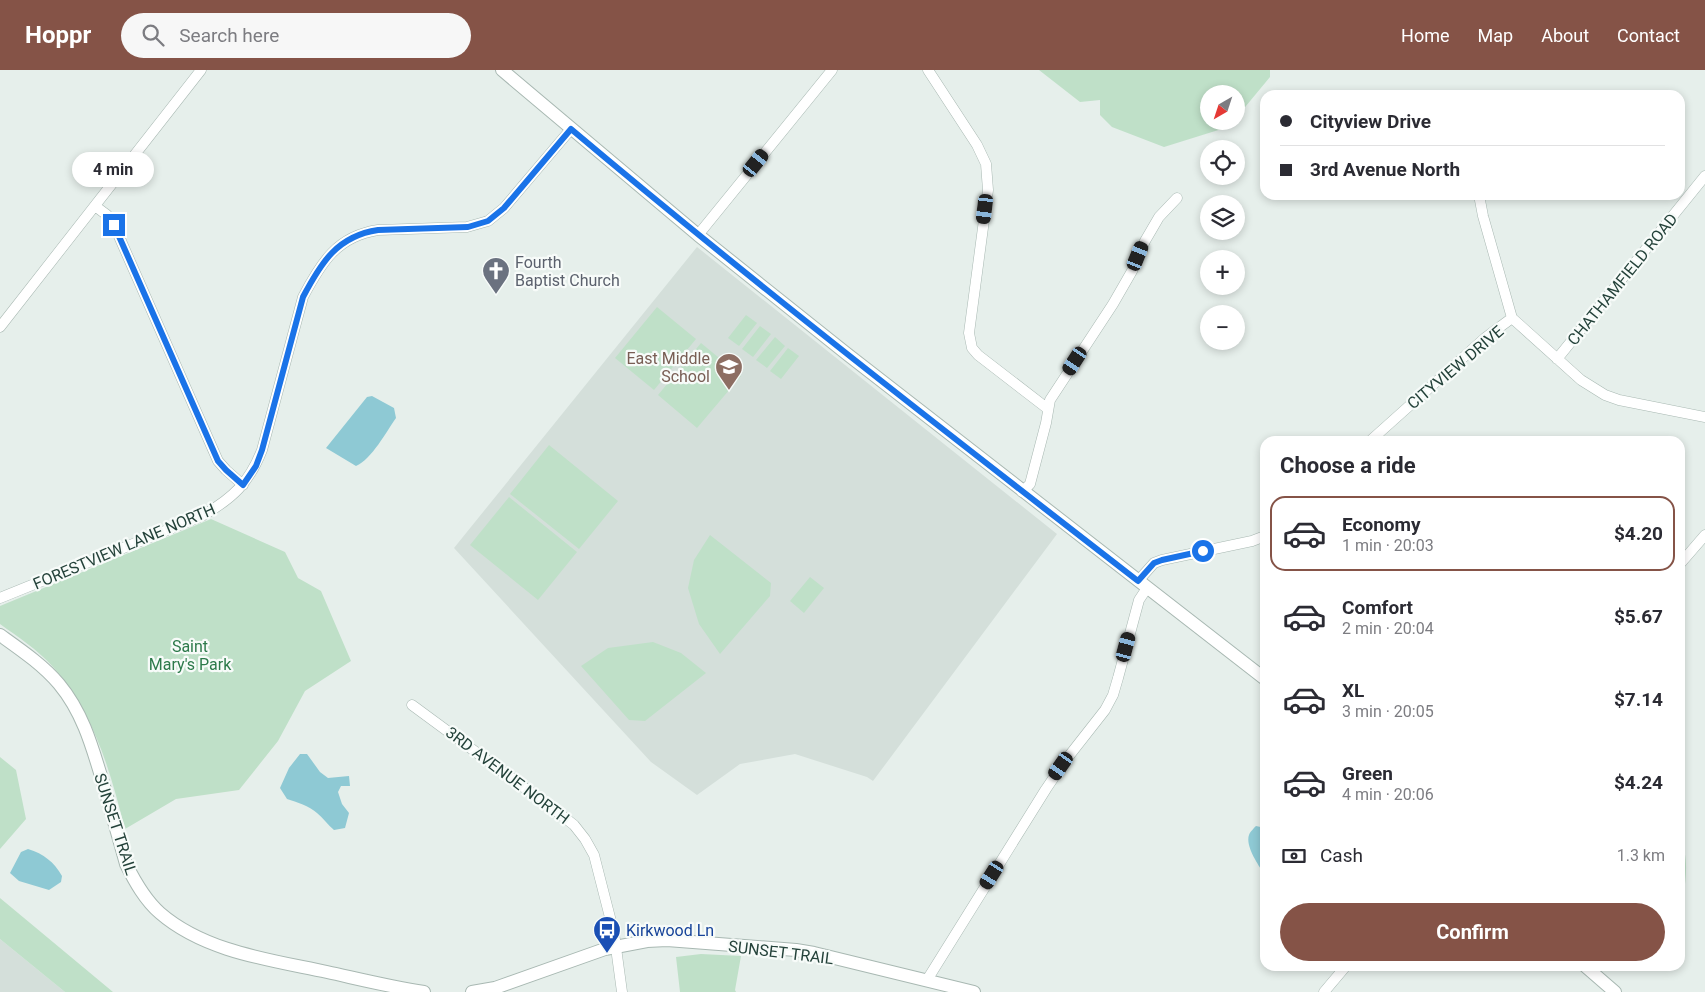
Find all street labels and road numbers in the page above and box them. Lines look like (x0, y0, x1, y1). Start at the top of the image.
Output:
street label: CHATHAMFIELD ROAD (1563, 210, 1681, 349)
street label: CITYVIEW DRIVE (1403, 322, 1507, 413)
street label: FORESTVIEW LANE NORTH (30, 499, 218, 594)
street label: 3RD AVENUE NORTH (442, 723, 573, 828)
street label: SUNSET TRAIL (90, 771, 141, 878)
street label: SUNSET TRAIL (727, 937, 835, 968)

